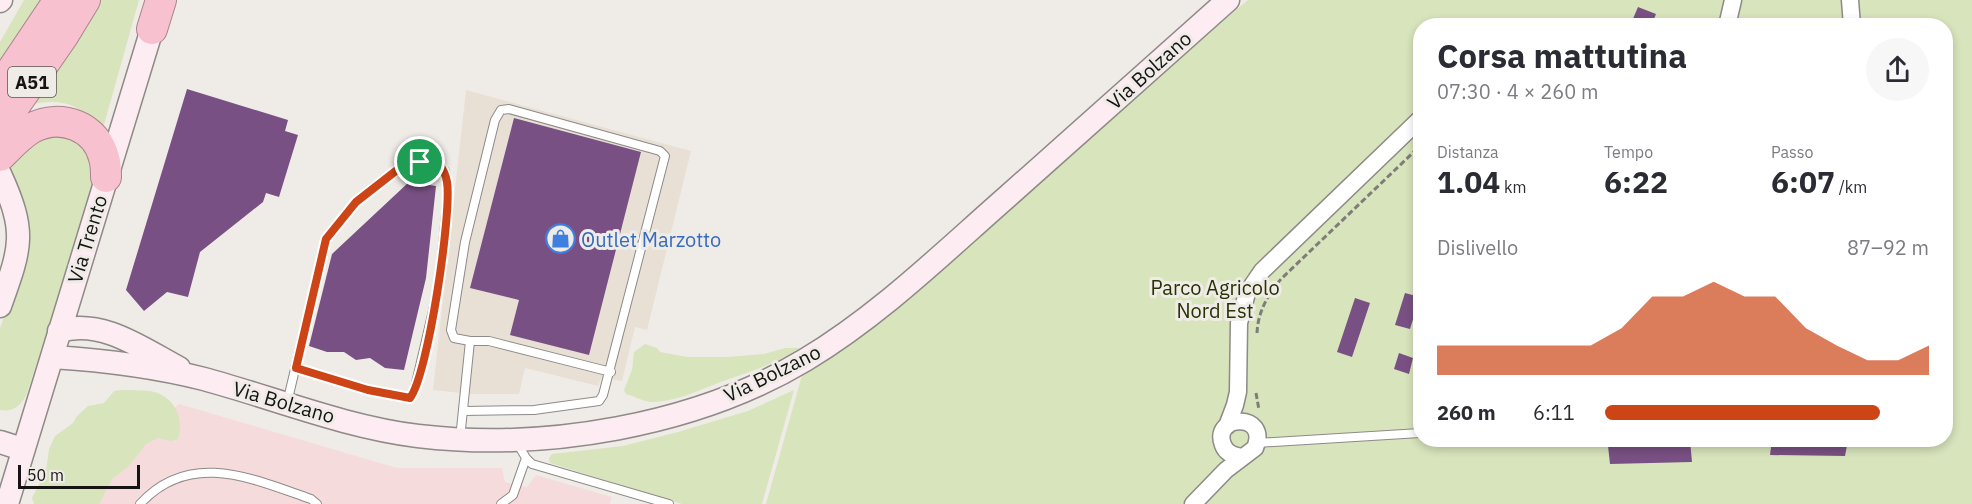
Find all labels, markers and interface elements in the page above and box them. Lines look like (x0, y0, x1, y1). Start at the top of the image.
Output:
street label: Via Bolzano (1101, 25, 1197, 115)
text: Corsa mattutina (1437, 34, 1687, 77)
button: share (1866, 38, 1929, 101)
road number: A51 (8, 67, 56, 97)
text: 07:30 · 4 × 260 m (1437, 78, 1598, 105)
pin (394, 136, 445, 187)
text: Distanza (1437, 142, 1499, 162)
text: Tempo (1604, 142, 1653, 162)
text: Passo (1771, 142, 1814, 162)
icon: arrive (403, 145, 436, 178)
text: 1.04 (1437, 162, 1500, 201)
text: 6:22 (1604, 162, 1668, 201)
text: 6:07 (1771, 162, 1835, 201)
text: km (1500, 177, 1527, 197)
text: /km (1835, 177, 1867, 197)
street label: Via Trento (61, 192, 113, 286)
shop icon: Outlet Marzotto (544, 223, 576, 255)
place label: Outlet Marzotto (581, 226, 721, 253)
text: Dislivello (1437, 234, 1518, 261)
text: 87–92 m (1847, 234, 1929, 261)
park label: Parco Agricolo Nord Est (1150, 274, 1280, 324)
street label: Via Bolzano (719, 338, 825, 408)
street label: Via Bolzano (230, 375, 338, 429)
text: 260 m (1437, 399, 1496, 426)
text: 6:11 (1533, 399, 1575, 426)
scale bar (18, 462, 140, 490)
text: 50 m (27, 465, 64, 485)

